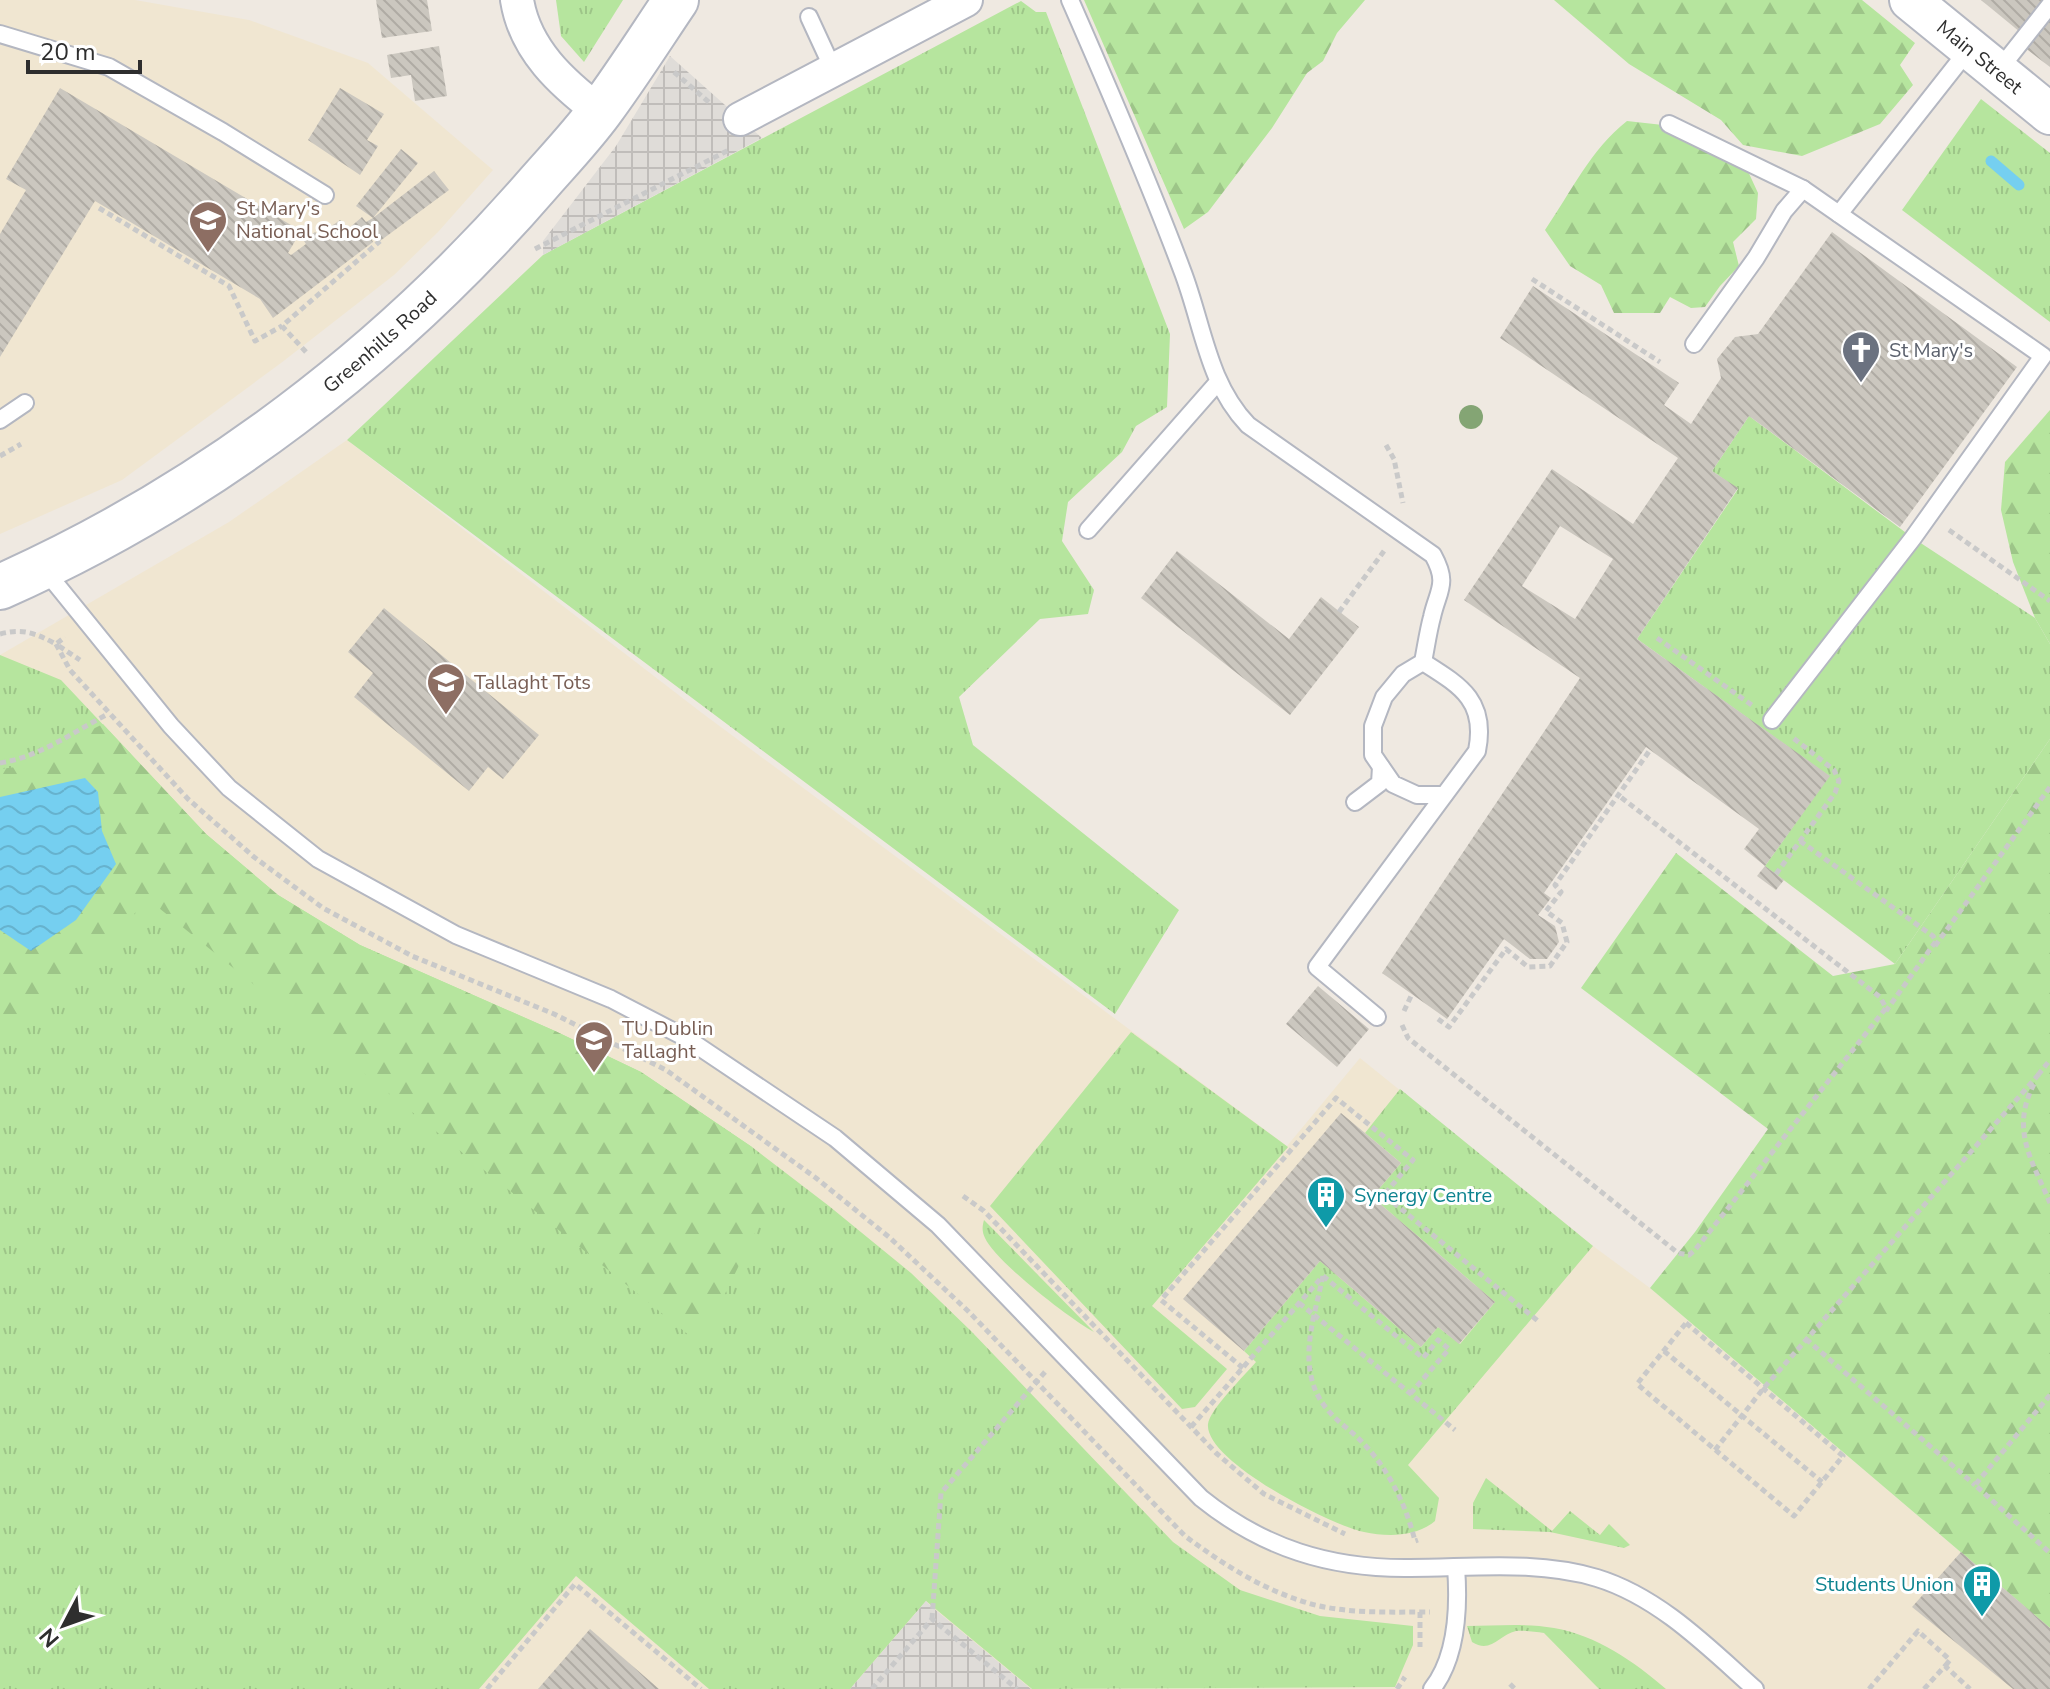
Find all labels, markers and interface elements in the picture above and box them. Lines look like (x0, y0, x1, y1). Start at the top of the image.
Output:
street label: Main Street (1931, 14, 2029, 101)
scale bar (28, 24, 140, 74)
text: 20 m (40, 36, 96, 68)
place label: St Mary's National School (236, 195, 378, 245)
school or university icon: St Mary's National School (187, 199, 229, 254)
street label: Greenhills Road (317, 285, 443, 399)
church icon: St Mary's (1840, 329, 1882, 384)
place label: St Mary's (1889, 337, 1973, 364)
school or university icon: Tallaght Tots (425, 661, 467, 716)
place label: Tallaght Tots (474, 669, 591, 696)
place label: TU Dublin Tallaght (622, 1015, 713, 1065)
school or university icon: TU Dublin Tallaght (573, 1019, 615, 1074)
building icon: Synergy Centre (1305, 1174, 1347, 1229)
place label: Synergy Centre (1354, 1182, 1492, 1209)
building icon: Students Union (1961, 1563, 2003, 1618)
place label: Students Union (1815, 1571, 1954, 1598)
north arrow (24, 1585, 104, 1665)
text: N (33, 1621, 66, 1654)

